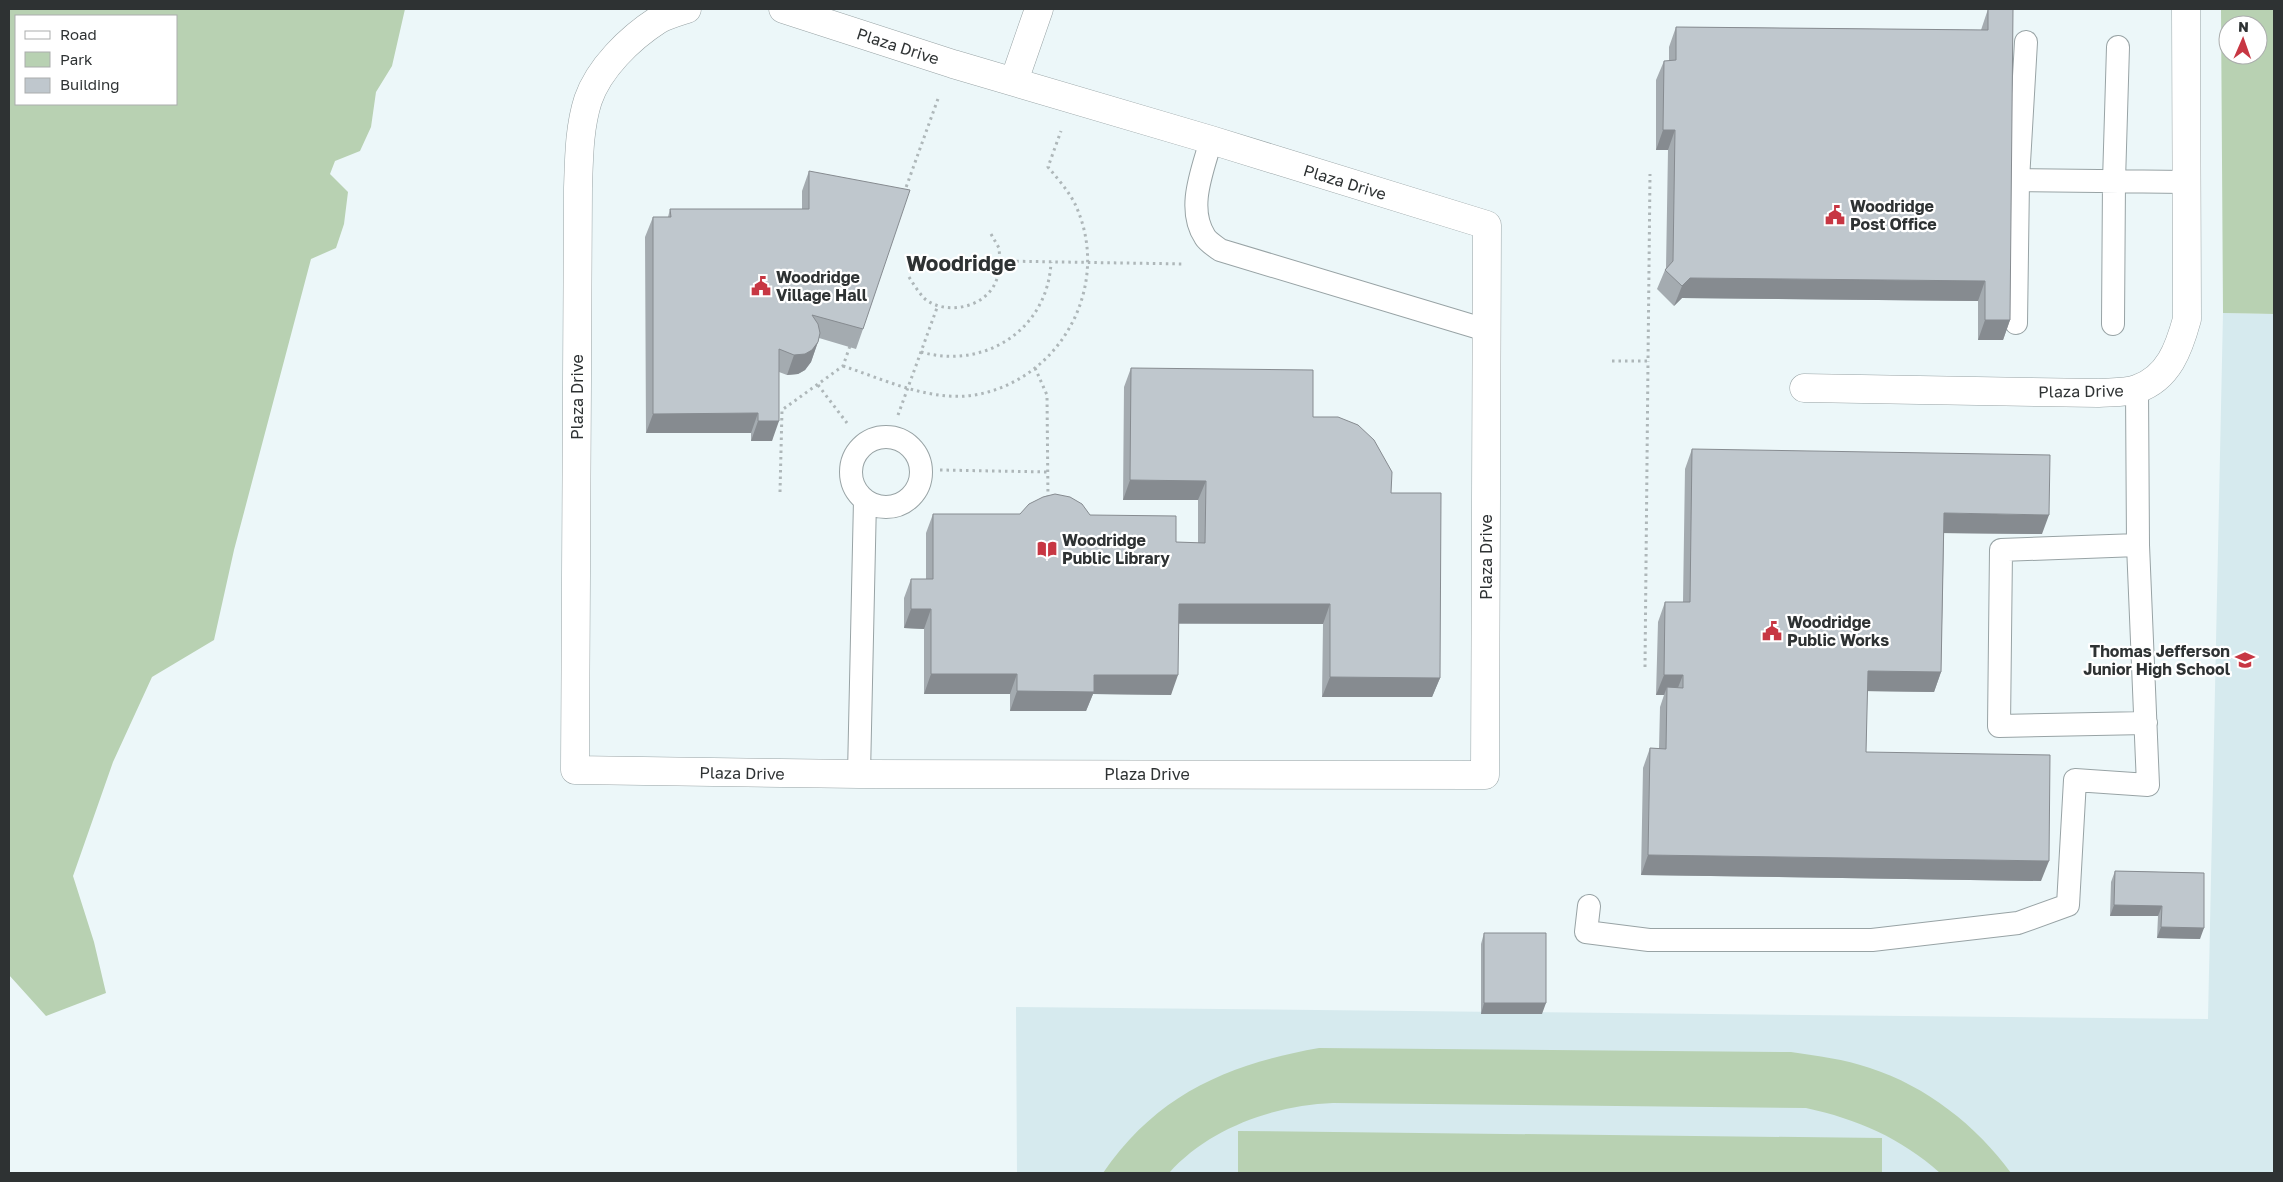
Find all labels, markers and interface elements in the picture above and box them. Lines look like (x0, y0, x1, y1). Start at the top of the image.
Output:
legend (15, 15, 178, 105)
north arrow (2218, 15, 2268, 65)
text: N (2238, 18, 2249, 35)
street label: Plaza Drive (854, 23, 942, 69)
text: Road (60, 25, 97, 43)
text: Park (60, 50, 93, 68)
text: Building (60, 75, 120, 93)
street label: Plaza Drive (1301, 160, 1389, 204)
place label: Woodridge Post Office (1850, 196, 1937, 234)
public building icon: Woodridge Post Office (1824, 204, 1846, 226)
district label: Woodridge (906, 250, 1016, 276)
place label: Woodridge Village Hall (776, 267, 868, 305)
public building icon: Woodridge Village Hall (750, 275, 772, 297)
street label: Plaza Drive (567, 354, 587, 440)
street label: Plaza Drive (2038, 380, 2124, 402)
street label: Plaza Drive (1476, 514, 1496, 600)
place label: Woodridge Public Library (1062, 530, 1170, 568)
library icon: Woodridge Public Library (1036, 538, 1058, 560)
place label: Woodridge Public Works (1787, 612, 1889, 650)
public building icon: Woodridge Public Works (1761, 620, 1783, 642)
place label: Thomas Jefferson Junior High School (2083, 641, 2231, 679)
school or university icon: Thomas Jefferson Junior High School (2234, 649, 2256, 671)
street label: Plaza Drive (699, 762, 785, 784)
street label: Plaza Drive (1104, 764, 1190, 784)

